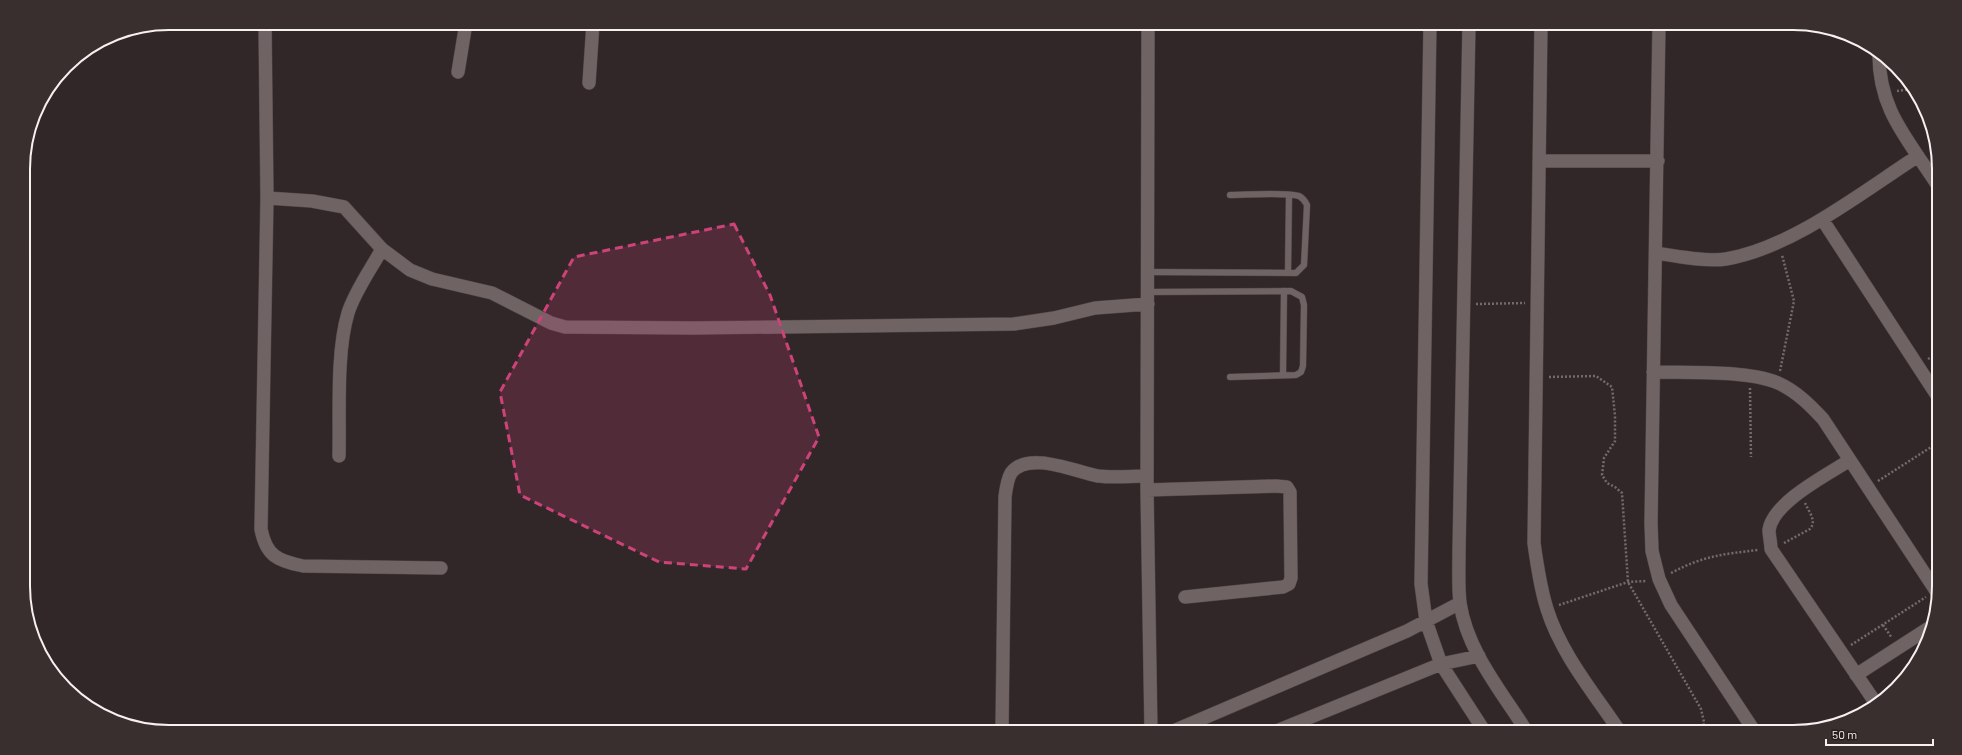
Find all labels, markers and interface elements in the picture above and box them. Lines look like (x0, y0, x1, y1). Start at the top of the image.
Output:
scale bar (1826, 721, 1933, 747)
text: 50 m (1832, 727, 1857, 741)

